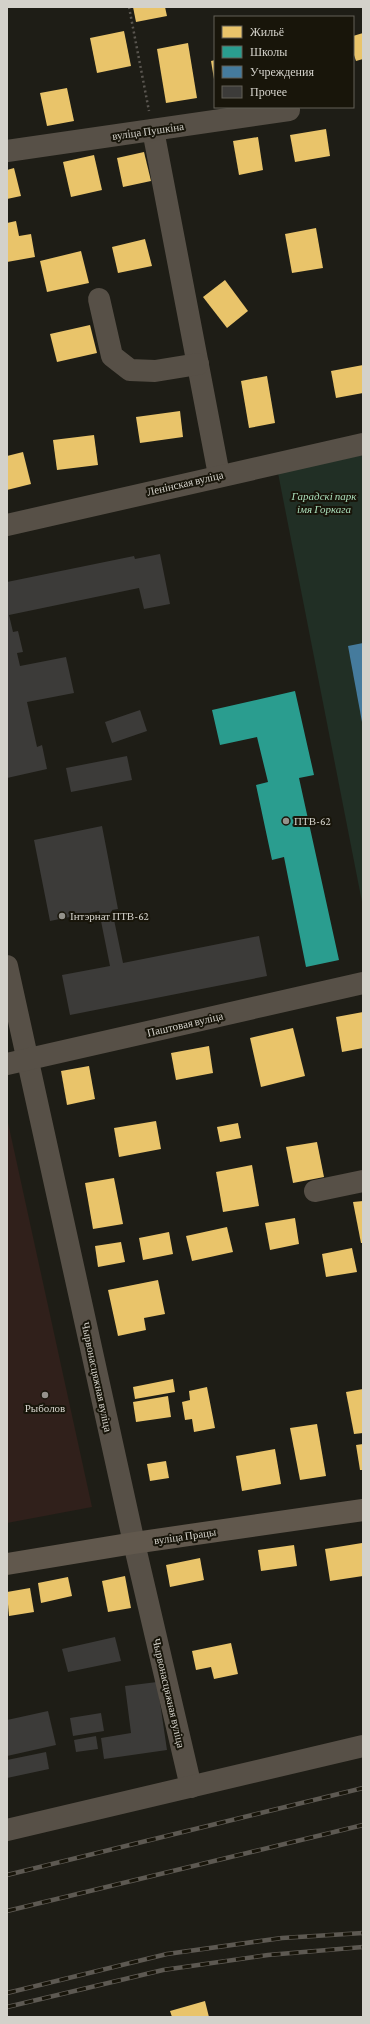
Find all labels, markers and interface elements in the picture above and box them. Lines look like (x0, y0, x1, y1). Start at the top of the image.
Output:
legend (214, 16, 354, 108)
text: Жильё (250, 25, 284, 39)
text: Школы (250, 45, 287, 59)
text: Учреждения (250, 65, 314, 79)
text: Прочее (250, 85, 287, 99)
street label: вуліца Пушкіна (111, 120, 185, 142)
street label: Ленінская вуліца (145, 468, 225, 498)
park label: Гарадскі парк імя Горкага (291, 490, 357, 515)
place label: ПТВ-62 (294, 815, 331, 827)
marker: ПТВ-62 (281, 816, 291, 826)
place label: Інтэрнат ПТВ-62 (70, 910, 149, 922)
marker: Інтэрнат ПТВ-62 (57, 911, 67, 921)
street label: Паштовая вуліца (146, 1009, 224, 1039)
street label: Чырвонасцяжная вуліца (79, 1321, 115, 1433)
marker: Рыболов (40, 1390, 50, 1400)
place label: Рыболов (25, 1402, 65, 1414)
street label: вуліца Працы (153, 1526, 218, 1546)
street label: Чырвонасцяжная вуліца (151, 1637, 187, 1749)

